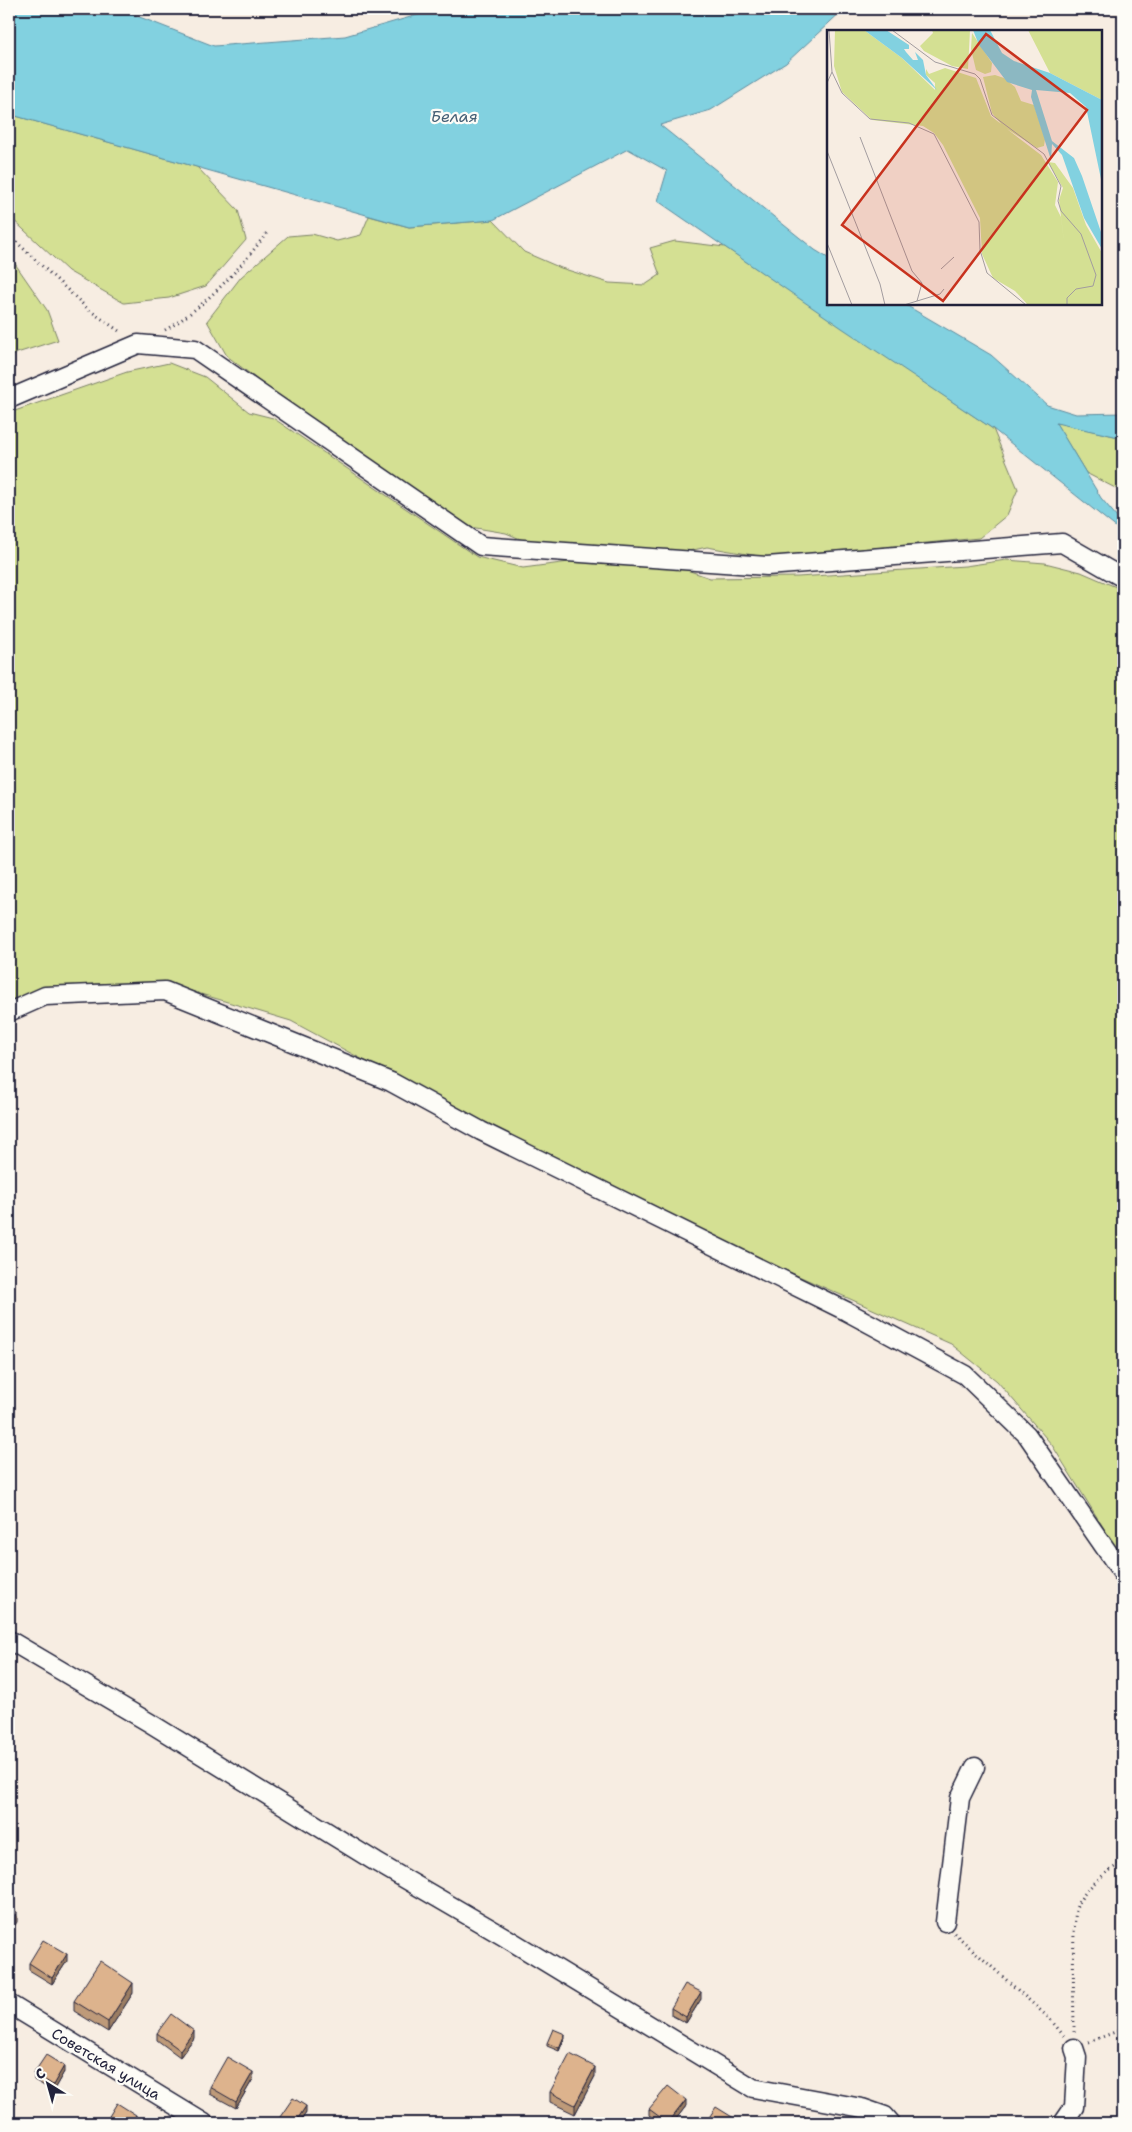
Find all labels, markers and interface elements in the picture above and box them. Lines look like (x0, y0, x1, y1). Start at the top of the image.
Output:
inset map (827, 30, 1102, 305)
water label: Белая (430, 106, 478, 127)
street label: Советская улица (48, 2023, 165, 2105)
north arrow (22, 2060, 72, 2110)
text: С (31, 2064, 49, 2083)

